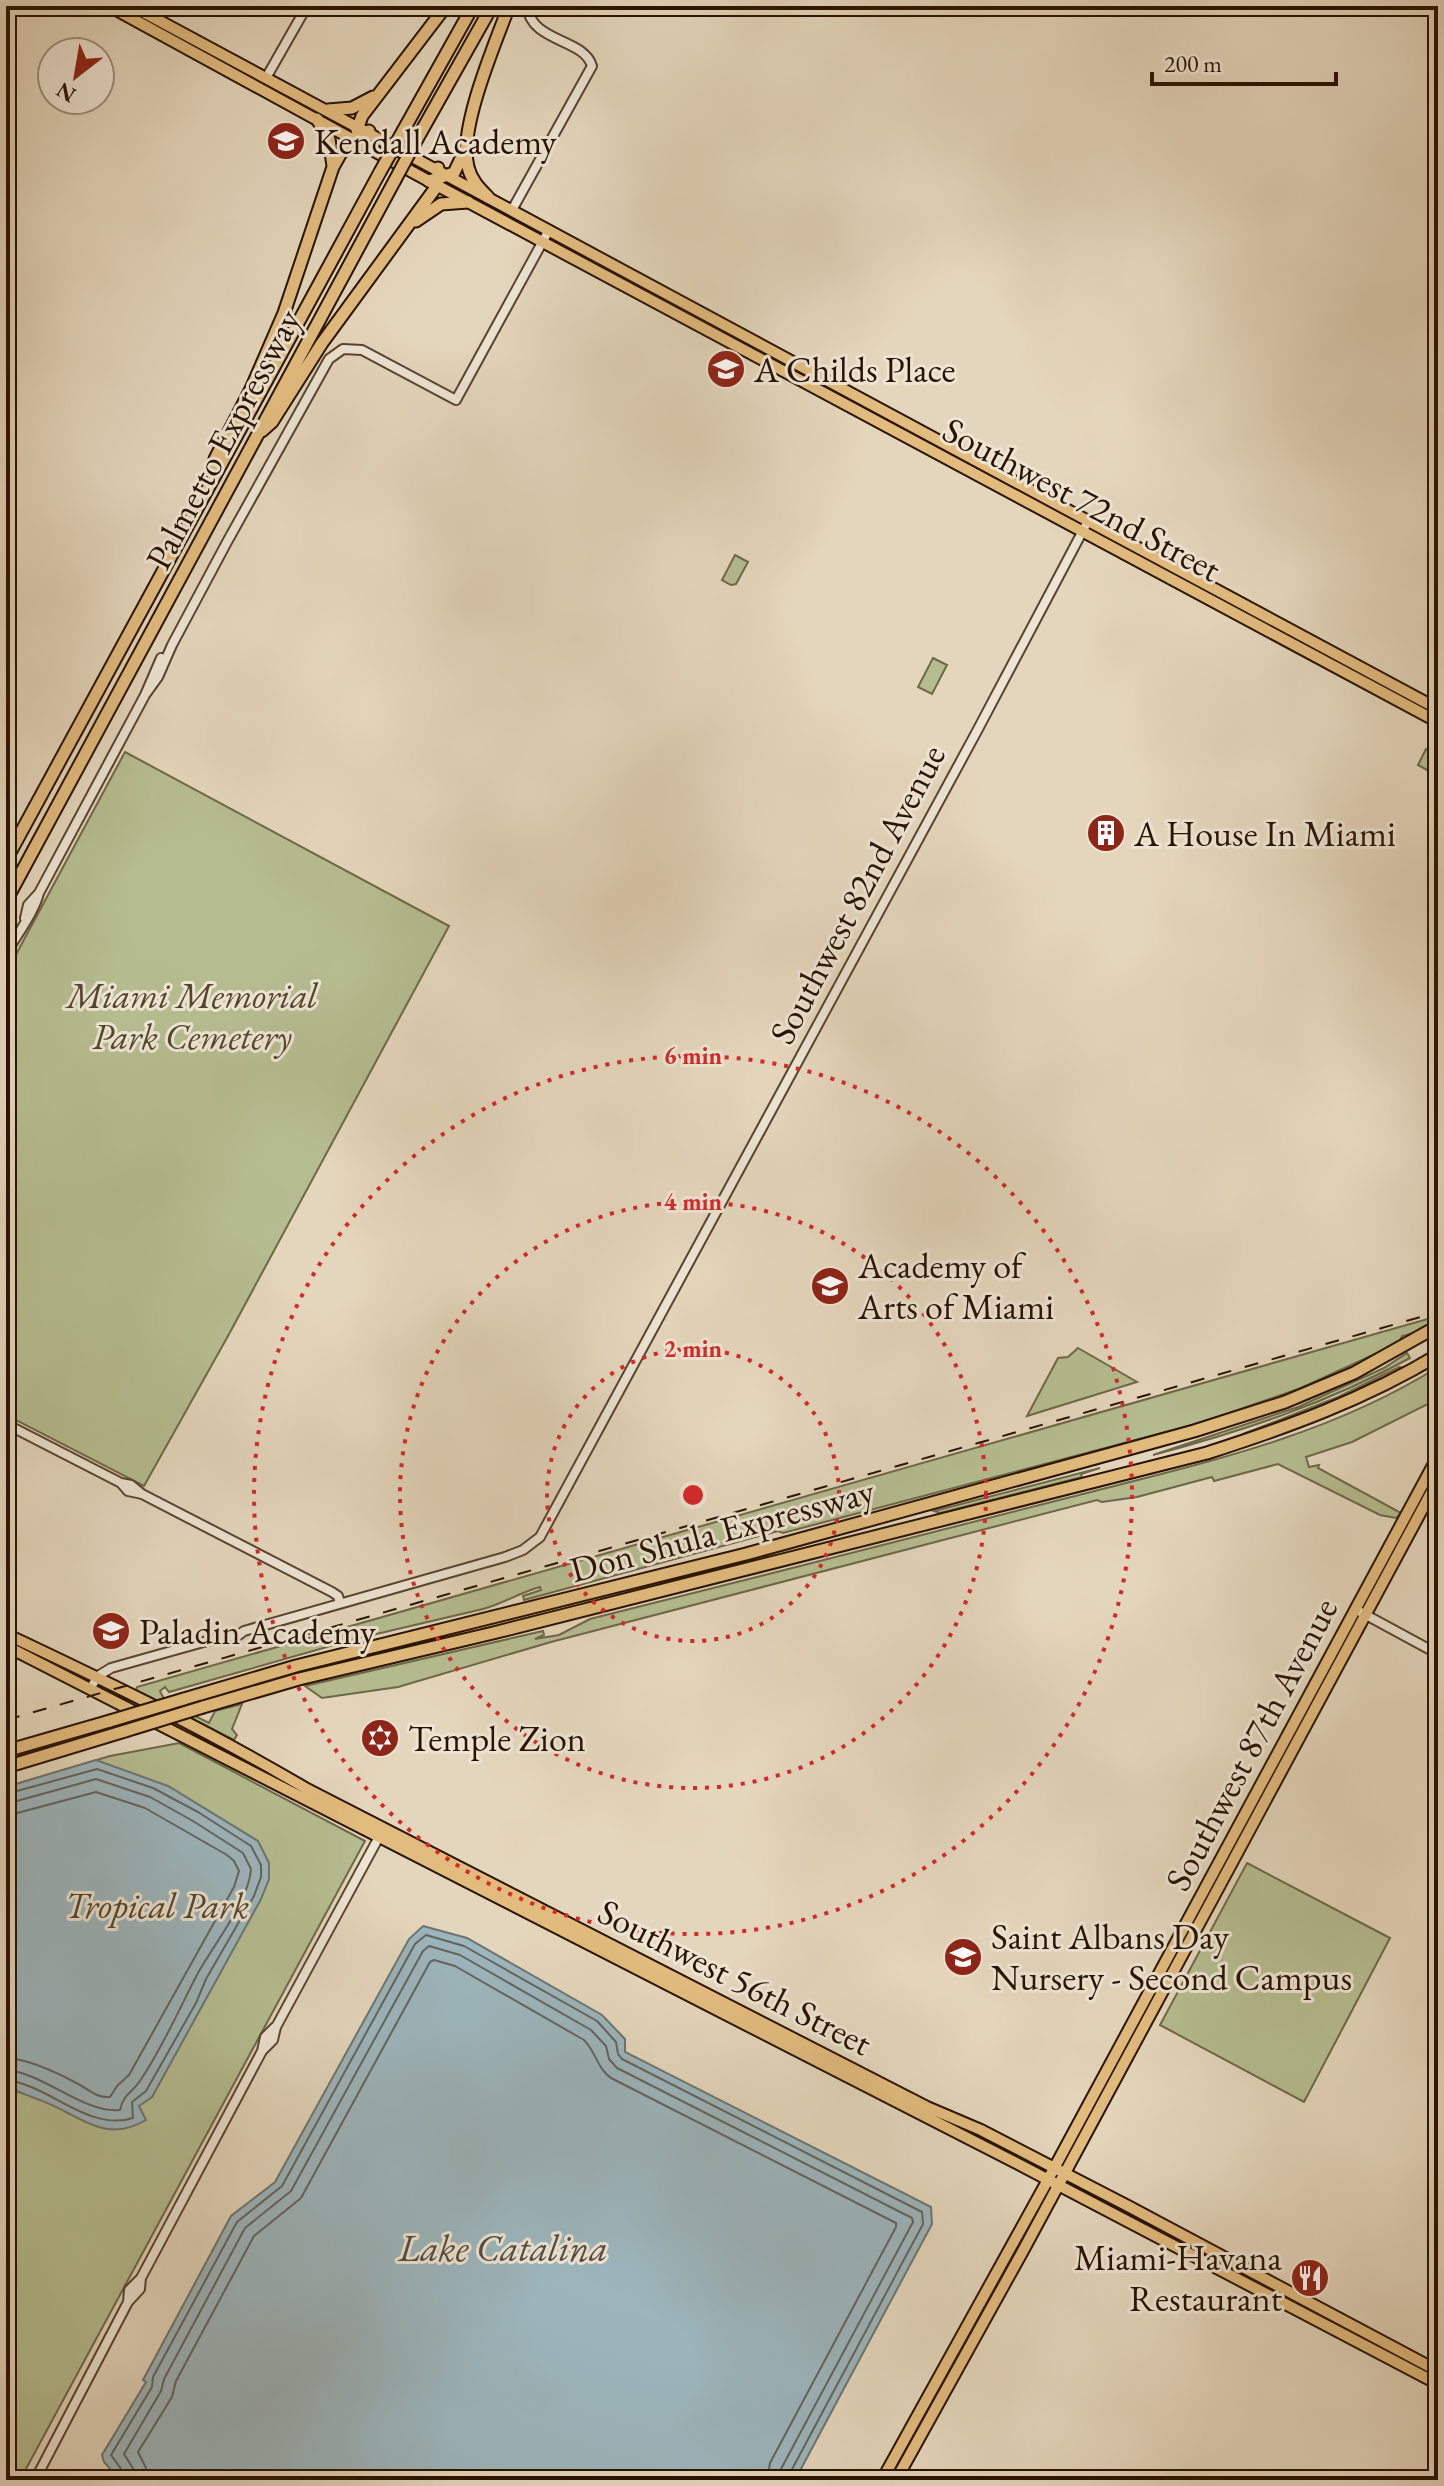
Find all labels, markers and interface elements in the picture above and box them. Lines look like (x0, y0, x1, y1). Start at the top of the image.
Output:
north arrow (36, 36, 116, 116)
scale bar (1152, 36, 1336, 86)
text: 200 m (1164, 48, 1222, 79)
text: N (51, 76, 81, 110)
place label: Kendall Academy (314, 118, 557, 165)
school or university icon: Kendall Academy (265, 120, 307, 162)
street label: Palmetto Expressway (135, 300, 312, 577)
place label: A Childs Place (753, 346, 956, 393)
school or university icon: A Childs Place (705, 348, 747, 390)
street label: Southwest 72nd Street (935, 406, 1230, 592)
street label: Southwest 82nd Avenue (758, 736, 956, 1052)
place label: A House In Miami (1133, 810, 1396, 857)
building icon: A House In Miami (1085, 812, 1127, 854)
park label: Miami Memorial Park Cemetery (65, 972, 318, 1060)
text: 6 min (664, 1040, 723, 1071)
text: 4 min (664, 1186, 723, 1217)
place label: Academy of Arts of Miami (857, 1242, 1054, 1330)
school or university icon: Academy of Arts of Miami (809, 1265, 851, 1307)
text: 2 min (664, 1333, 723, 1364)
street label: Don Shula Expressway (565, 1467, 880, 1593)
centre of rings (679, 1481, 707, 1509)
street label: Southwest 87th Avenue (1154, 1589, 1348, 1899)
place label: Paladin Academy (139, 1608, 376, 1655)
school or university icon: Paladin Academy (90, 1610, 132, 1652)
place label: Temple Zion (408, 1715, 586, 1762)
synagogue icon: Temple Zion (359, 1717, 401, 1759)
park label: Tropical Park (65, 1882, 249, 1929)
street label: Southwest 56th Street (590, 1888, 880, 2067)
place label: Saint Albans Day Nursery - Second Campus (991, 1913, 1352, 2001)
school or university icon: Saint Albans Day Nursery - Second Campus (942, 1936, 984, 1978)
water label: Lake Catalina (397, 2223, 608, 2272)
place label: Miami-Havana Restaurant (1074, 2234, 1283, 2322)
restaurant icon: Miami-Havana Restaurant (1289, 2257, 1331, 2299)

